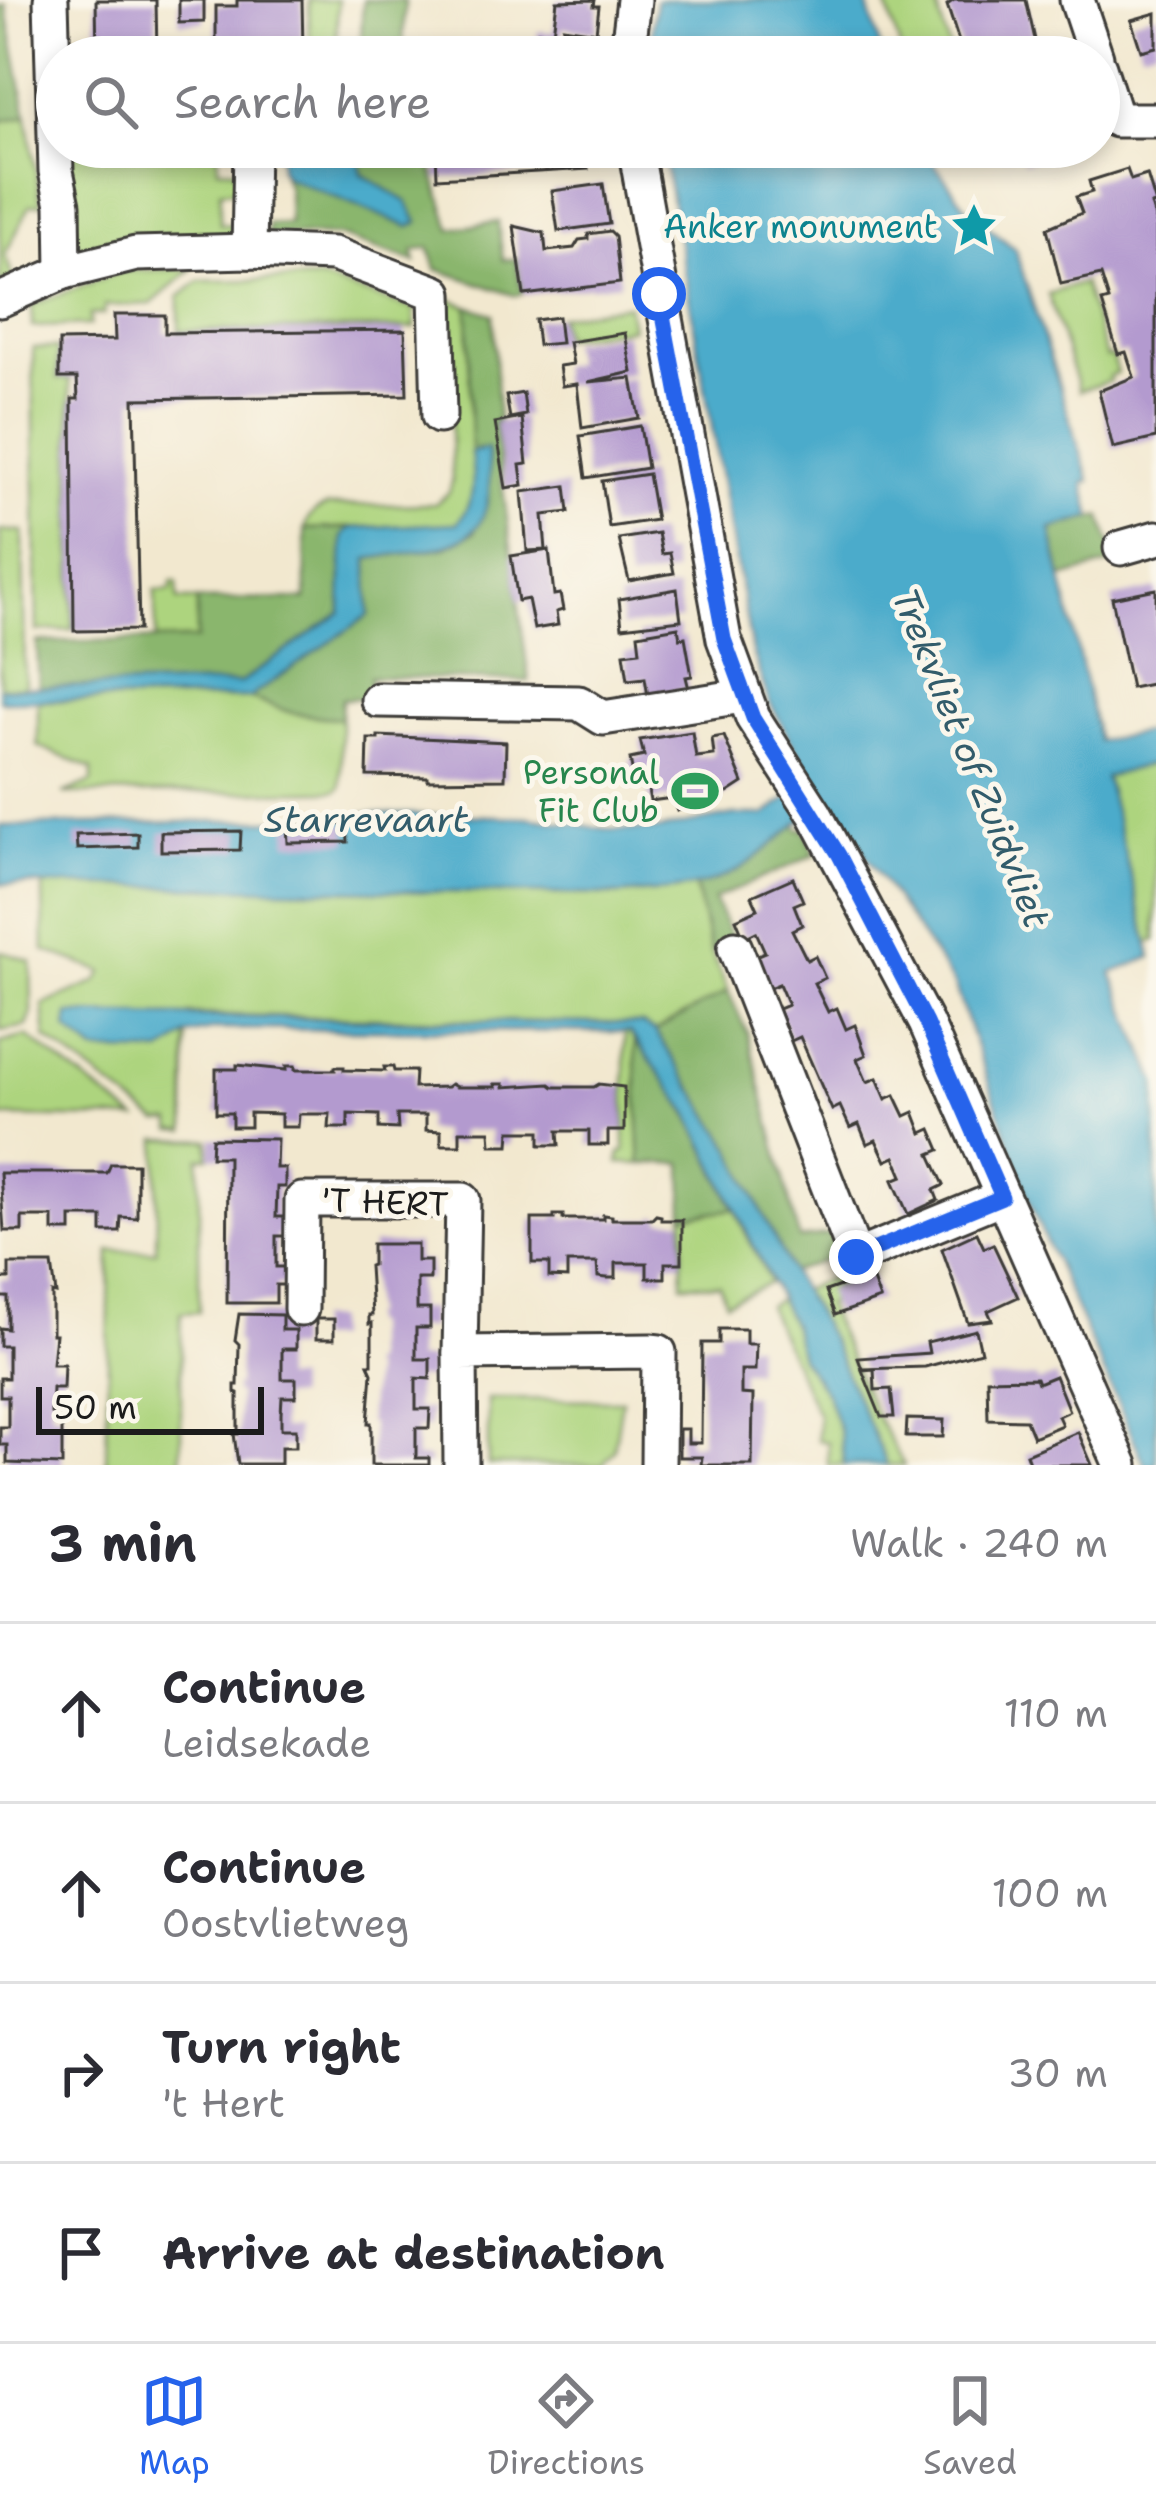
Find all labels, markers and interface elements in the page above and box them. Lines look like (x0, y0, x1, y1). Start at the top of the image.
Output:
search box (36, 36, 1120, 168)
icon: search (78, 69, 144, 135)
text: Search here (174, 72, 431, 132)
place icon: Anker monument (949, 201, 999, 251)
place label: Anker monument (663, 204, 938, 249)
route start (632, 267, 686, 321)
water label: Trekvliet of Zuidvliet (880, 581, 1062, 935)
place label: Personal Fit Club (523, 750, 659, 833)
sports icon: Personal Fit Club (670, 766, 720, 816)
water label: Starrevaart (264, 795, 468, 844)
street label: 'T HERT (321, 1177, 449, 1227)
route end (829, 1230, 883, 1284)
scale bar (36, 1381, 264, 1434)
text: 50 m (54, 1385, 137, 1430)
text: 3 min (48, 1509, 197, 1577)
text: Walk · 240 m (850, 1517, 1108, 1569)
text: Continue (162, 1657, 366, 1717)
icon: ahead (48, 1680, 114, 1746)
text: 110 m (1004, 1687, 1108, 1739)
text: Leidsekade (162, 1717, 371, 1769)
text: Continue (162, 1837, 366, 1897)
icon: ahead (48, 1860, 114, 1926)
text: 100 m (992, 1867, 1108, 1919)
text: Oostvlietweg (162, 1897, 409, 1949)
text: Turn right (162, 2017, 401, 2077)
icon: right (48, 2040, 114, 2106)
text: 30 m (1007, 2047, 1108, 2099)
text: 't Hert (162, 2077, 285, 2129)
icon: arrive (48, 2220, 114, 2286)
text: Arrive at destination (162, 2223, 665, 2283)
tab: Map (139, 2368, 210, 2485)
tab: Directions (488, 2368, 645, 2485)
tab: Saved (923, 2368, 1017, 2485)

